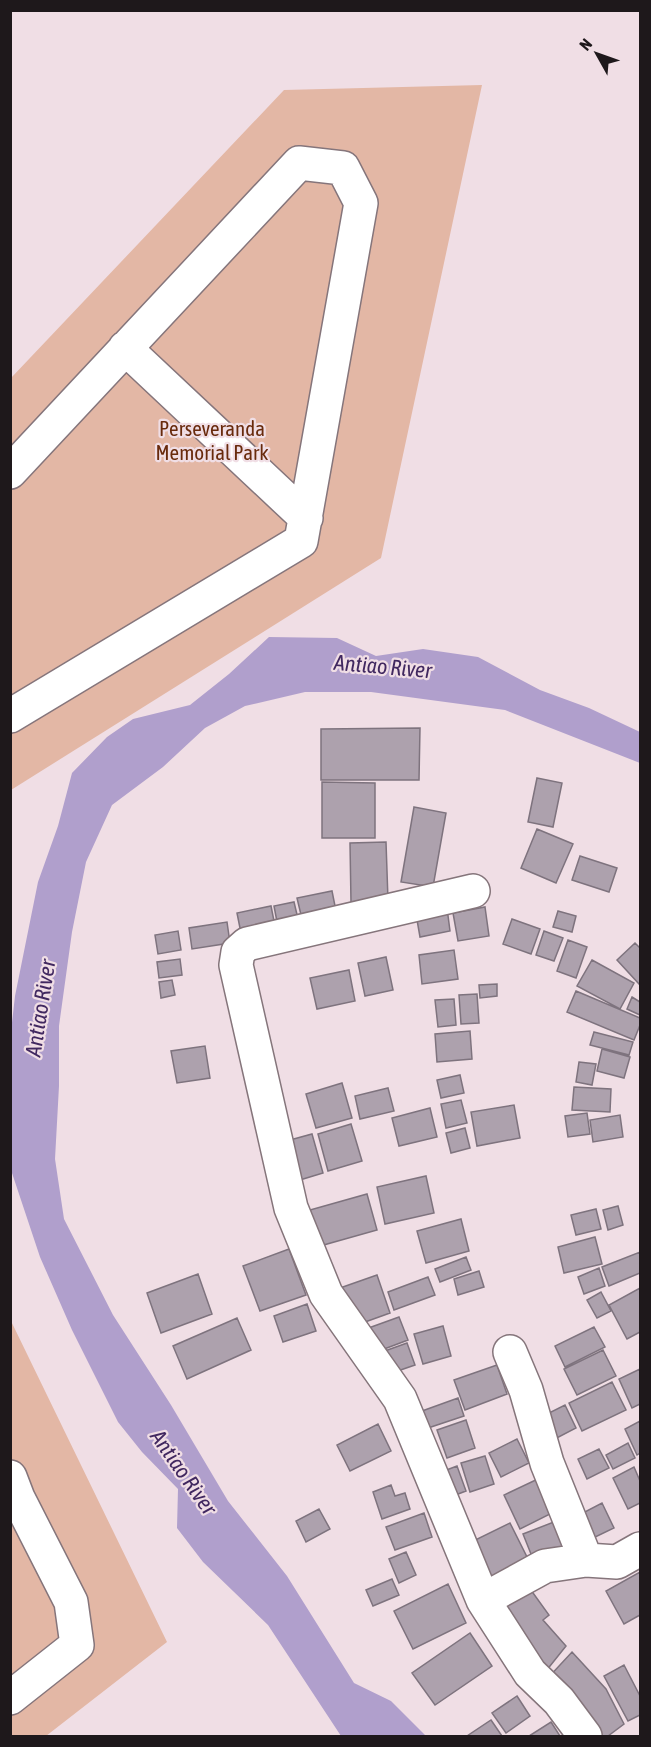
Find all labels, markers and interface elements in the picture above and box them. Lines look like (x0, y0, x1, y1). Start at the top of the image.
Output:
north arrow (567, 24, 627, 84)
text: N (576, 35, 595, 54)
park label: Perseveranda Memorial Park (156, 416, 268, 464)
water label: Antiao River (332, 649, 434, 683)
water label: Antiao River (19, 956, 61, 1059)
water label: Antiao River (145, 1424, 224, 1521)

